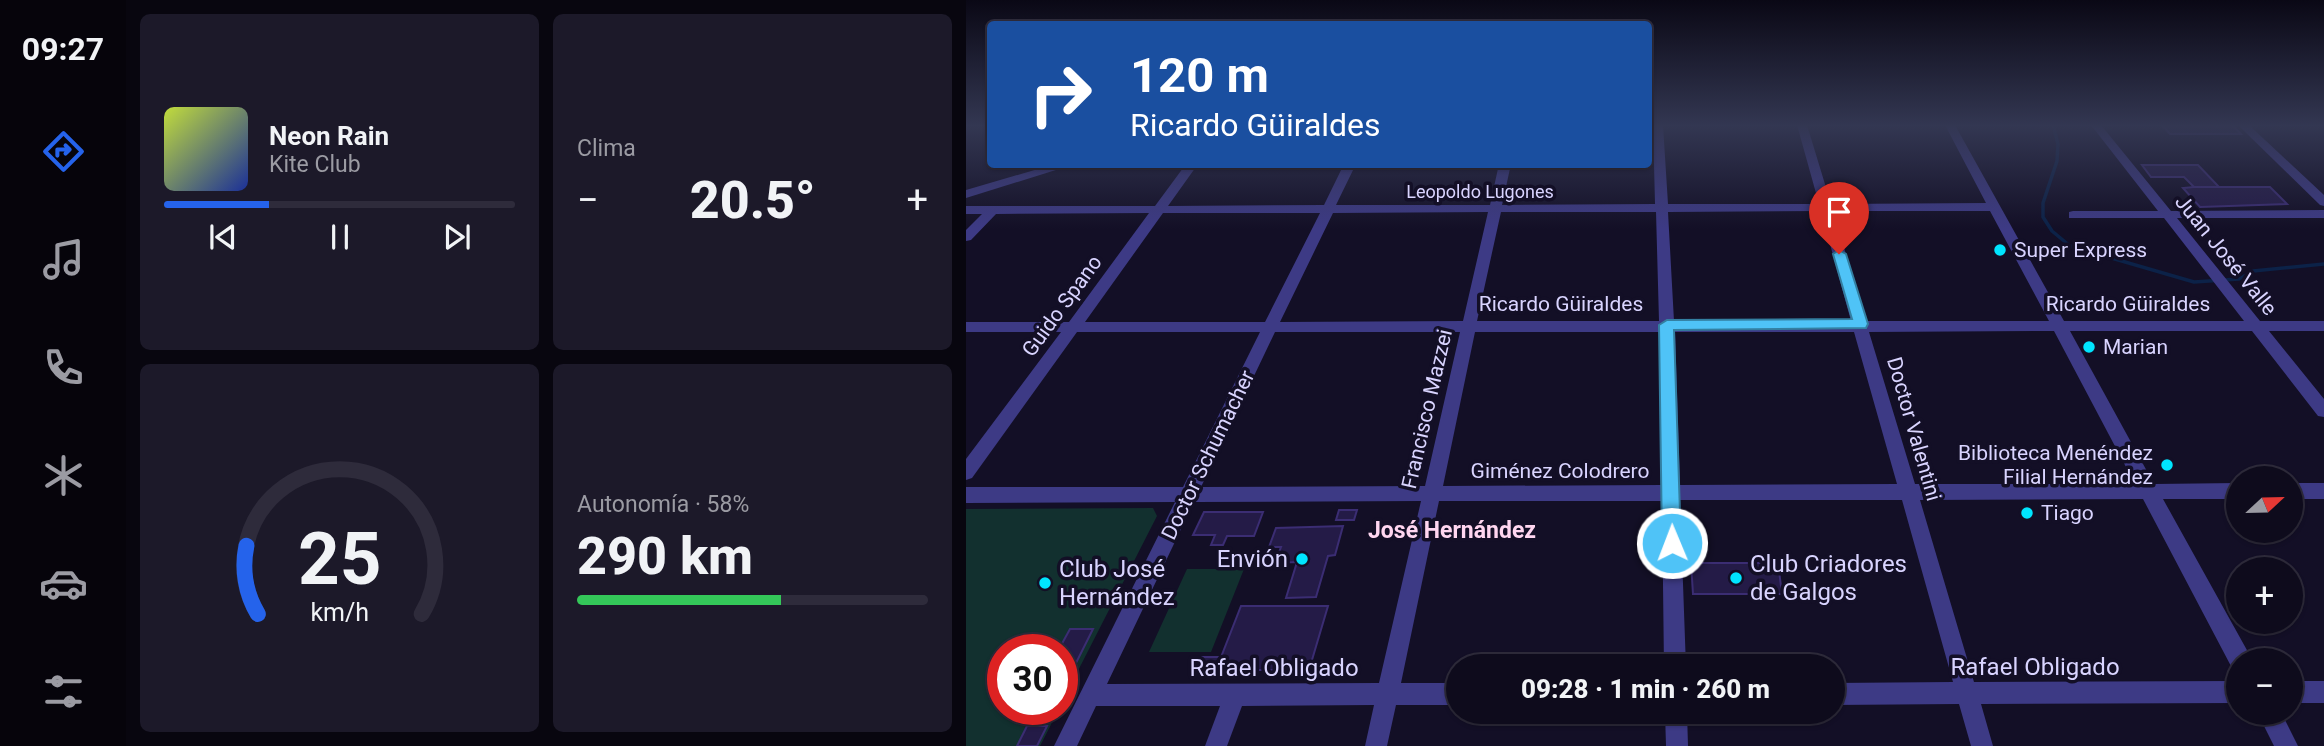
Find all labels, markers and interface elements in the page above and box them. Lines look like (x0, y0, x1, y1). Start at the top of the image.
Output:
text: 09:27 (22, 30, 104, 68)
text: 120 m (1130, 47, 1269, 104)
icon: right (1015, 49, 1106, 140)
text: Ricardo Güiraldes (1130, 106, 1381, 144)
text: Neon Rain (269, 121, 389, 151)
icon: directions (39, 127, 88, 176)
text: Clima (577, 135, 636, 162)
text: Kite Club (269, 151, 361, 178)
text: 20.5° (690, 170, 816, 231)
text: − (577, 178, 599, 222)
text: + (906, 178, 928, 222)
street label: Leopoldo Lugones (1406, 181, 1554, 202)
pin (1809, 182, 1869, 254)
street label: Juan José Valle (2170, 190, 2282, 320)
icon: arrive (1820, 193, 1858, 231)
icon: previous (204, 218, 242, 256)
icon: pause (321, 218, 359, 256)
icon: next (438, 218, 476, 256)
icon: music (39, 235, 88, 284)
place label: Super Express (2014, 238, 2147, 262)
marker: Super Express (1992, 242, 2008, 258)
street label: Guido Spano (1017, 251, 1107, 361)
street label: Ricardo Güiraldes (1479, 292, 1643, 316)
street label: Ricardo Güiraldes (2046, 292, 2210, 316)
street label: Francisco Mazzei (1397, 327, 1457, 491)
place label: Marian (2103, 335, 2168, 359)
marker: Marian (2081, 339, 2097, 355)
icon: phone (39, 343, 88, 392)
street label: Doctor Valentini (1882, 354, 1946, 504)
street label: Doctor Schumacher (1157, 367, 1259, 543)
place label: Biblioteca Menéndez Filial Hernández (1958, 441, 2153, 489)
icon: climate (39, 451, 88, 500)
marker: Biblioteca Menéndez Filial Hernández (2159, 457, 2175, 473)
street label: Giménez Colodrero (1471, 459, 1649, 483)
north arrow (2226, 466, 2303, 542)
map controls (2226, 466, 2303, 725)
text: Autonomía · 58% (577, 491, 749, 518)
place label: Tiago (2041, 501, 2094, 525)
marker: Tiago (2019, 505, 2035, 521)
position arrow (1635, 506, 1709, 580)
text: 25 (298, 516, 381, 602)
district label: José Hernández (1368, 517, 1536, 544)
text: 290 km (577, 526, 753, 587)
place label: Envión (1217, 545, 1288, 573)
place label: Club Criadores de Galgos (1750, 550, 1907, 606)
marker: Envión (1294, 551, 1310, 567)
place label: Club José Hernández (1059, 555, 1175, 611)
button: + (2226, 557, 2303, 634)
icon: car (39, 559, 88, 608)
marker: Club Criadores de Galgos (1728, 570, 1744, 586)
marker: Club José Hernández (1037, 575, 1053, 591)
text: km/h (310, 598, 369, 627)
speed limit sign: 30 (987, 634, 1078, 725)
button: − (2226, 648, 2303, 725)
street label: Rafael Obligado (1950, 653, 2120, 681)
street label: Rafael Obligado (1189, 654, 1359, 682)
icon: filters (39, 667, 88, 716)
text: 09:28 · 1 min · 260 m (1521, 674, 1770, 704)

